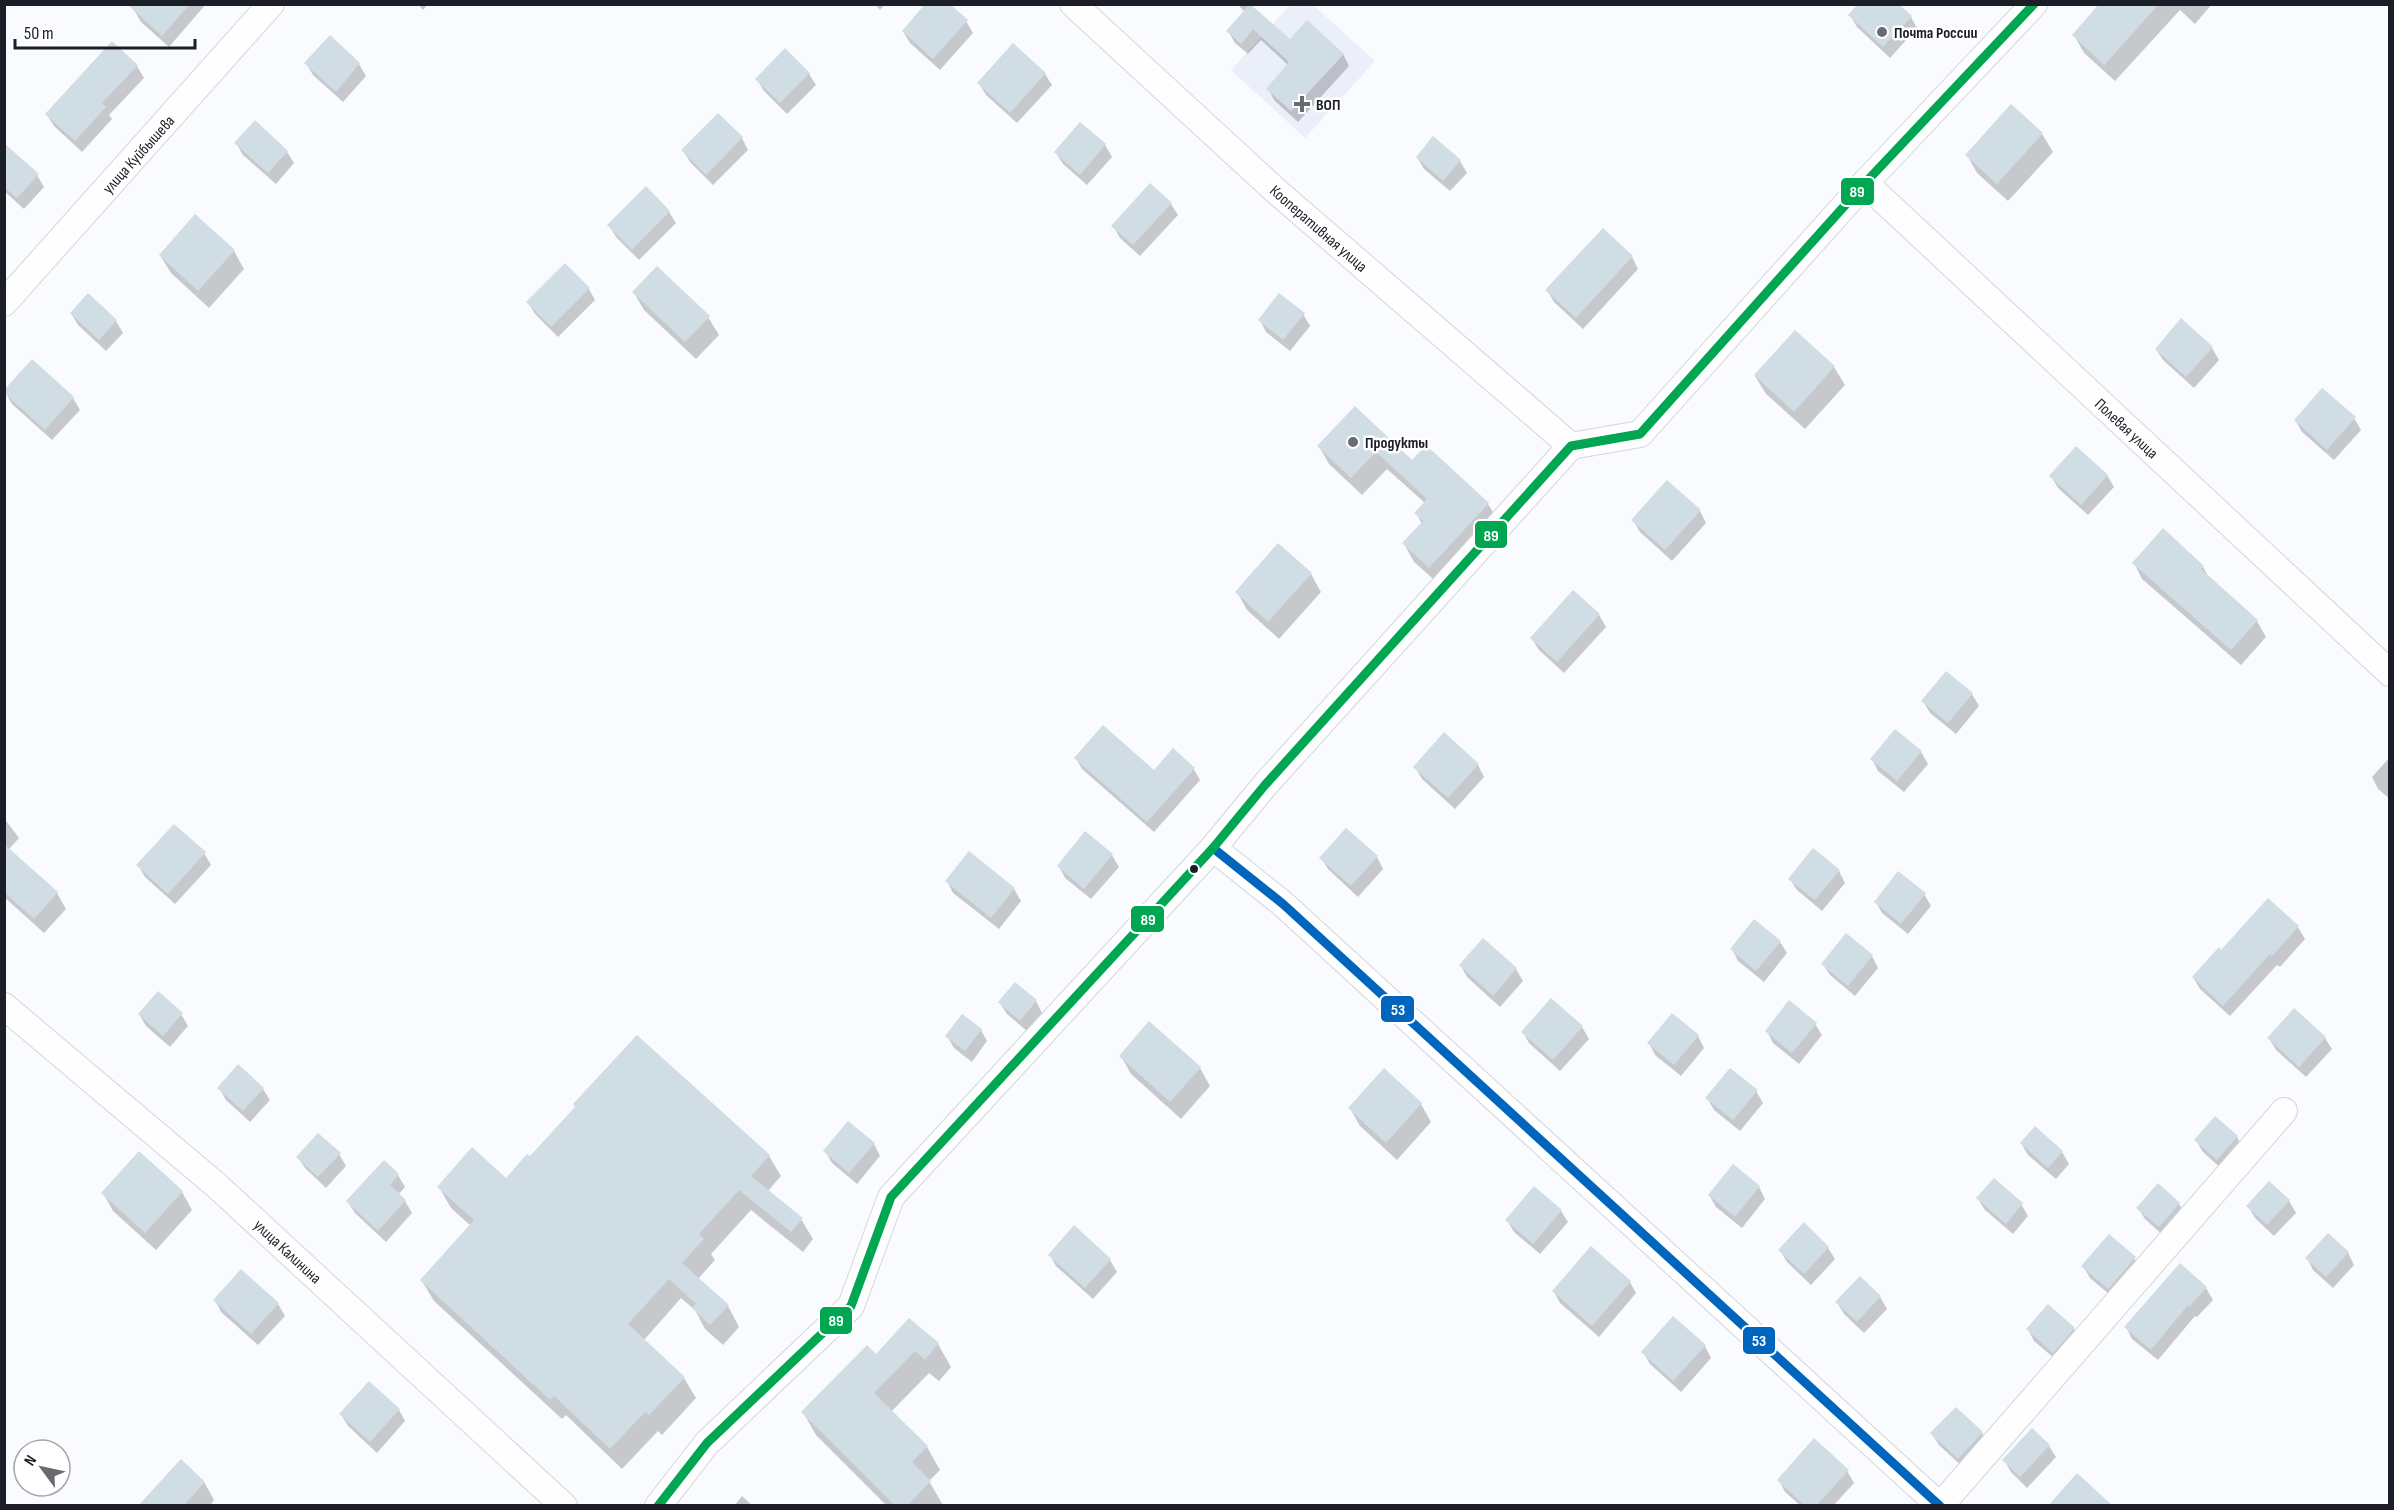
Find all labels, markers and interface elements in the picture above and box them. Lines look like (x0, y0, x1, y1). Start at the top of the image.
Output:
scale bar (15, 12, 195, 50)
text: 50 m (24, 23, 54, 44)
place label: Почта России (1894, 24, 1978, 43)
marker: Почта России (1875, 25, 1889, 39)
marker: ВОП (1293, 95, 1311, 113)
place label: ВОП (1316, 96, 1340, 115)
street label: улица Куйбышева (99, 112, 179, 198)
line badge: 89 (1840, 177, 1875, 206)
street label: Кооперативная улица (1265, 182, 1371, 277)
text: 89 (1849, 183, 1865, 202)
street label: Полевая улица (2090, 395, 2162, 463)
place label: Продукты (1365, 434, 1428, 453)
marker: Продукты (1346, 435, 1360, 449)
line badge: 89 (1474, 520, 1508, 549)
text: 89 (1483, 527, 1499, 546)
unlabelled marker (1188, 863, 1200, 875)
line badge: 89 (1130, 905, 1165, 933)
text: 89 (1140, 911, 1156, 930)
line badge: 53 (1380, 995, 1415, 1023)
text: 53 (1391, 1001, 1405, 1020)
street label: улица Калинина (249, 1216, 325, 1288)
line badge: 89 (819, 1306, 853, 1335)
text: 89 (828, 1312, 844, 1331)
line badge: 53 (1742, 1326, 1776, 1355)
text: 53 (1752, 1332, 1766, 1351)
north arrow (12, 1438, 72, 1498)
text: N (20, 1452, 41, 1469)

